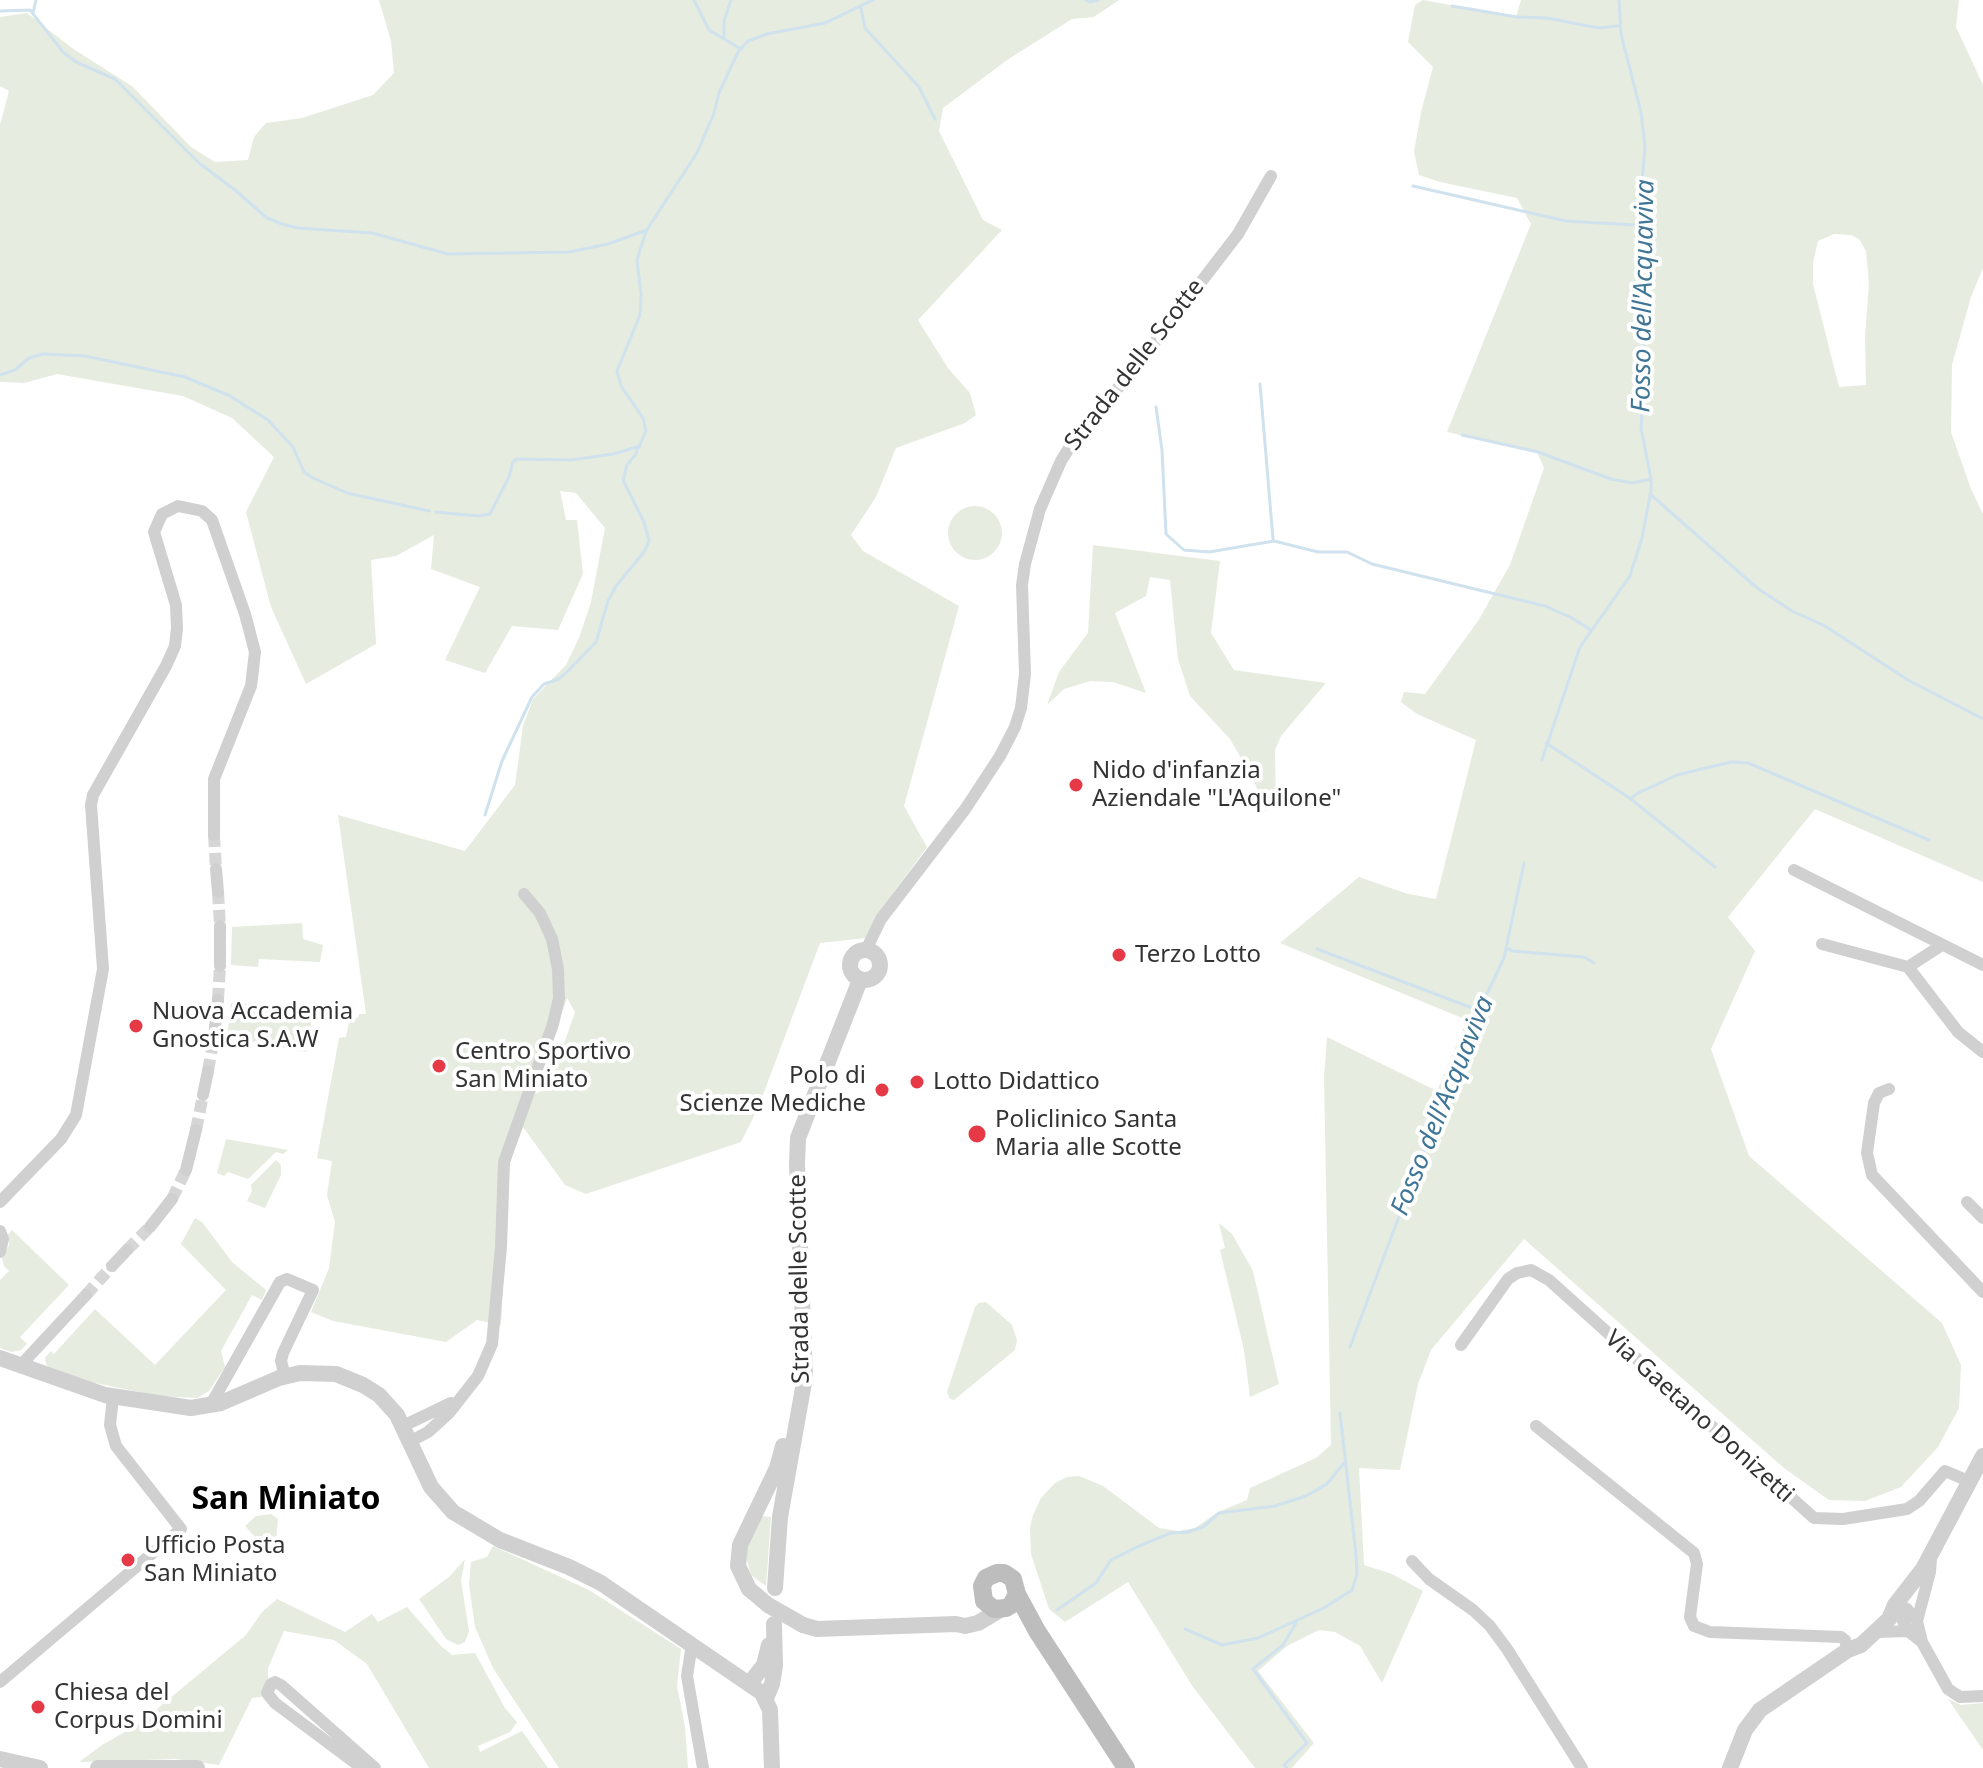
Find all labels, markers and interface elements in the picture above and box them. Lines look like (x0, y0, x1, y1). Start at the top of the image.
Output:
water label: Fosso dell'Acquaviva (1626, 179, 1662, 413)
street label: Strada delle Scotte (1059, 273, 1211, 457)
place label: Nido d'infanzia Aziendale "L'Aquilone" (1092, 757, 1341, 813)
marker: Nido d'infanzia Aziendale "L'Aquilone" (1067, 776, 1085, 794)
place label: Terzo Lotto (1135, 941, 1261, 969)
marker: Terzo Lotto (1110, 946, 1128, 964)
water label: Fosso dell'Acquaviva (1385, 992, 1501, 1220)
place label: Nuova Accademia Gnostica S.A.W (152, 998, 353, 1054)
marker: Nuova Accademia Gnostica S.A.W (127, 1017, 145, 1035)
place label: Centro Sportivo San Miniato (455, 1038, 631, 1094)
marker: Centro Sportivo San Miniato (430, 1057, 448, 1075)
place label: Polo di Scienze Mediche (680, 1062, 866, 1118)
place label: Lotto Didattico (933, 1068, 1100, 1096)
marker: Lotto Didattico (908, 1073, 926, 1091)
marker: Polo di Scienze Mediche (873, 1081, 891, 1099)
place label: Policlinico Santa Maria alle Scotte (995, 1106, 1182, 1162)
marker: Policlinico Santa Maria alle Scotte (966, 1123, 988, 1145)
street label: Strada delle Scotte (784, 1174, 816, 1384)
street label: Via Gaetano Donizetti (1599, 1325, 1799, 1509)
district label: San Miniato (191, 1481, 381, 1519)
place label: Ufficio Posta San Miniato (144, 1532, 285, 1588)
marker: Ufficio Posta San Miniato (119, 1551, 137, 1569)
place label: Chiesa del Corpus Domini (54, 1679, 223, 1735)
marker: Chiesa del Corpus Domini (29, 1698, 47, 1716)

